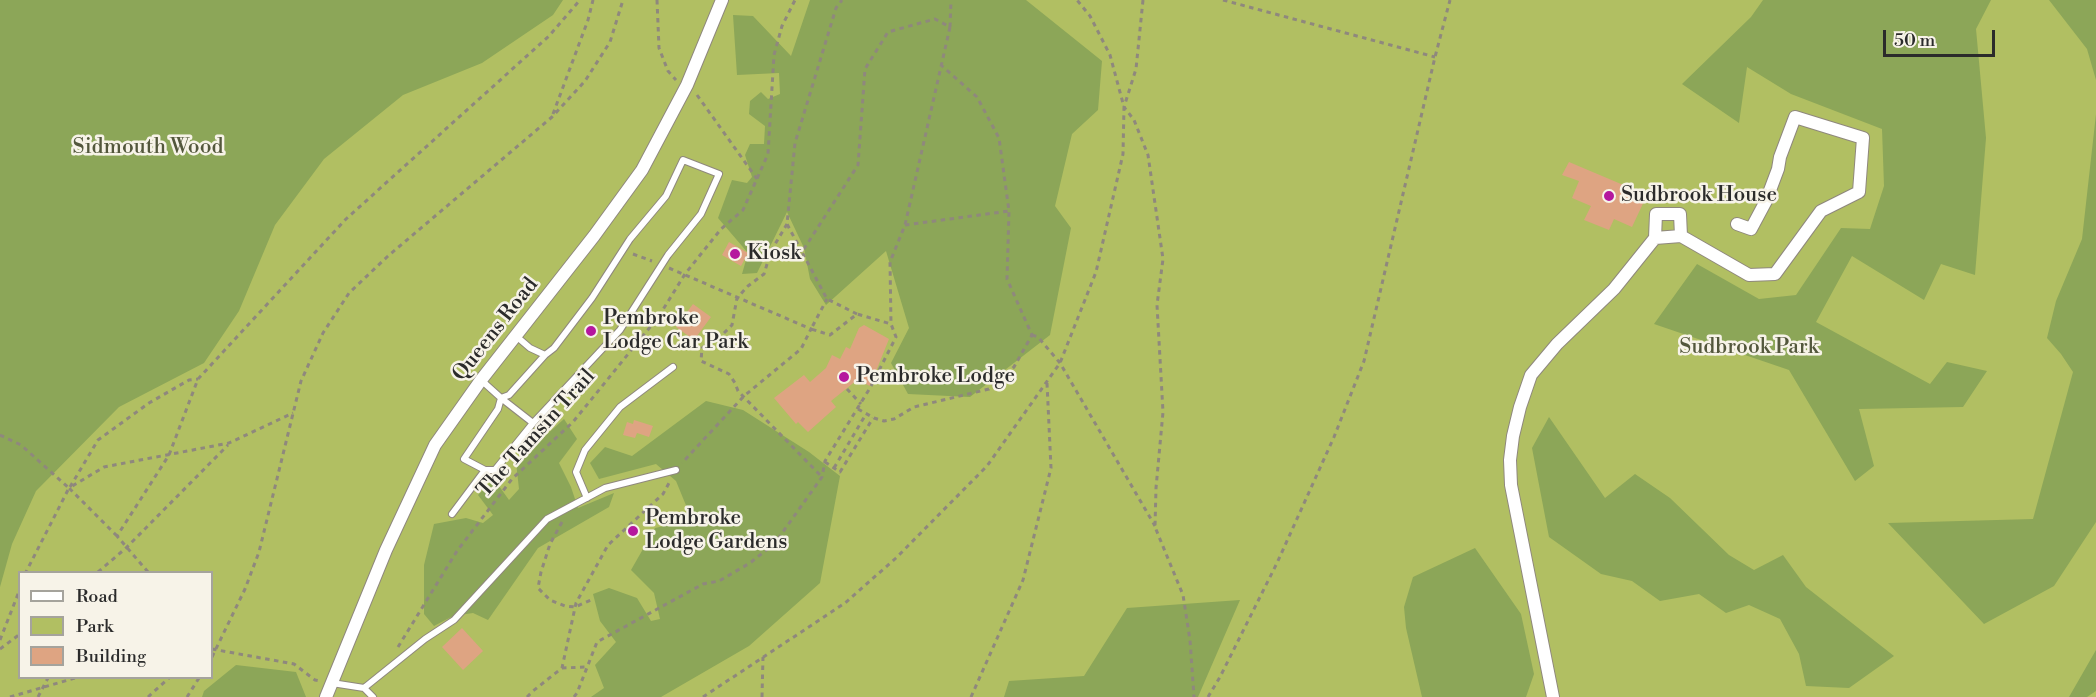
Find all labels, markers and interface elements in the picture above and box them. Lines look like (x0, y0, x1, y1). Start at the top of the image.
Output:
scale bar (1886, 18, 1998, 56)
text: 50 m (1894, 29, 1935, 52)
park label: Sidmouth Wood (73, 135, 223, 161)
place label: Sudbrook House (1621, 183, 1777, 209)
marker: Sudbrook House (1602, 189, 1616, 203)
place label: Kiosk (747, 241, 801, 267)
marker: Kiosk (728, 247, 742, 261)
street label: Queens Road (448, 273, 544, 387)
place label: Pembroke Lodge Car Park (603, 306, 748, 356)
marker: Pembroke Lodge Car Park (584, 324, 598, 338)
park label: Sudbrook Park (1679, 335, 1819, 361)
place label: Pembroke Lodge (856, 364, 1015, 390)
street label: The Tamsin Trail (473, 365, 601, 503)
marker: Pembroke Lodge (837, 370, 851, 384)
place label: Pembroke Lodge Gardens (645, 506, 787, 556)
marker: Pembroke Lodge Gardens (626, 524, 640, 538)
legend (18, 571, 213, 679)
text: Road (76, 585, 118, 608)
text: Park (76, 615, 113, 638)
text: Building (76, 645, 146, 668)

